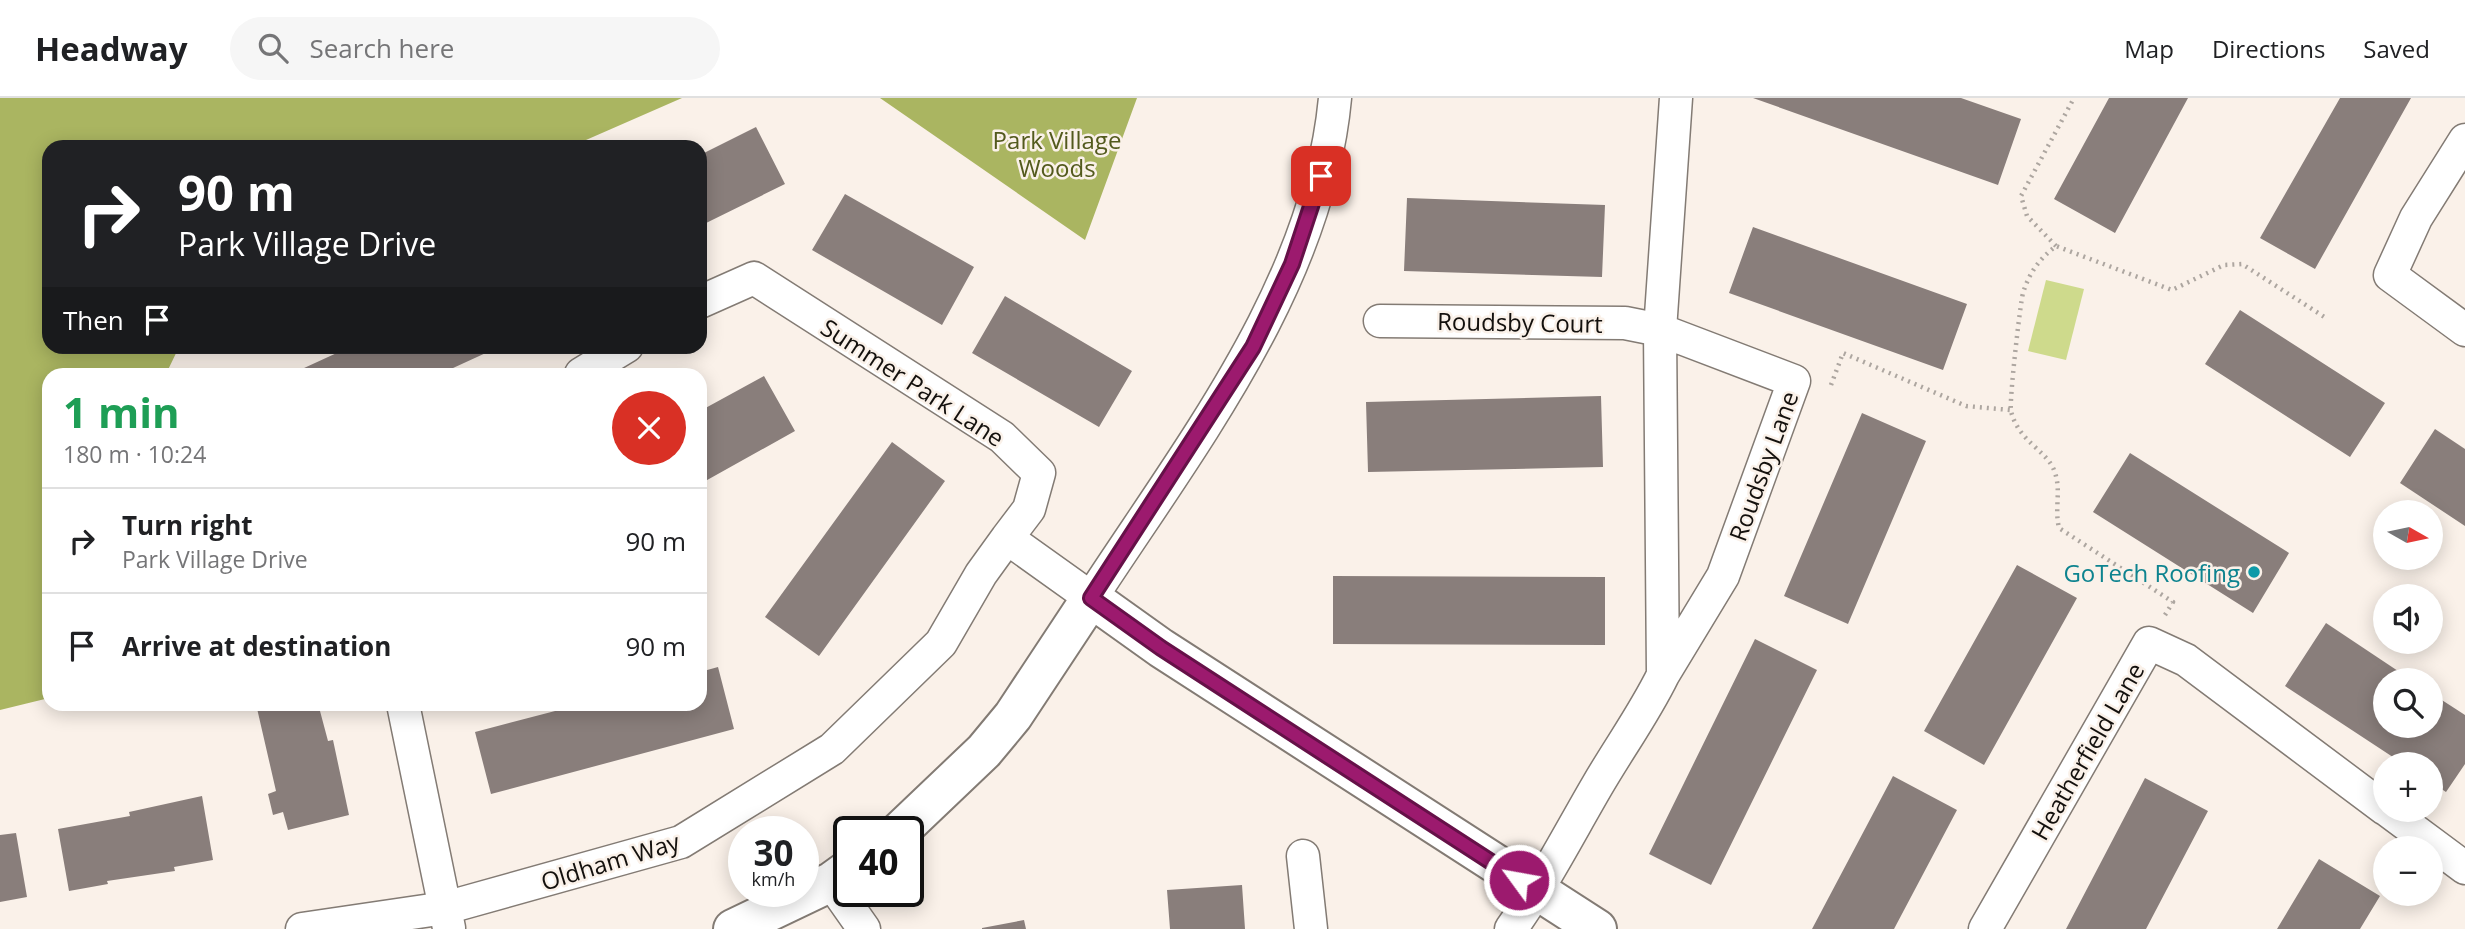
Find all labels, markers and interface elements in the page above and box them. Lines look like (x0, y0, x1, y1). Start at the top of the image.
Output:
search box (230, 17, 720, 80)
text: Headway (35, 26, 188, 71)
icon: search (254, 29, 292, 67)
text: Search here (310, 30, 454, 66)
text: Map (2124, 32, 2174, 65)
text: Directions (2212, 32, 2325, 65)
text: Saved (2363, 32, 2430, 65)
park label: Park Village Woods (993, 123, 1121, 184)
pin (1291, 146, 1351, 206)
icon: arrive (1302, 157, 1340, 195)
text: 90 m (178, 159, 295, 225)
icon: right (63, 168, 154, 259)
text: Park Village Drive (178, 222, 436, 265)
icon: arrive (138, 301, 176, 339)
text: Then (63, 302, 124, 338)
street label: Roudsby Court (1437, 304, 1603, 340)
street label: Summer Park Lane (815, 310, 1011, 454)
text: 1 min (63, 383, 180, 440)
street label: Roudsby Lane (1721, 387, 1805, 545)
button: close (612, 391, 686, 465)
text: 180 m · 10:24 (63, 438, 206, 470)
north arrow (2373, 500, 2443, 570)
map controls (2373, 500, 2443, 906)
text: Turn right (122, 507, 253, 543)
icon: right (63, 522, 101, 560)
text: 90 m (625, 523, 686, 559)
text: Park Village Drive (122, 543, 308, 575)
place label: GoTech Roofing (2063, 556, 2240, 589)
marker: GoTech Roofing (2246, 564, 2262, 580)
button: sound (2373, 584, 2443, 654)
icon: arrive (63, 627, 101, 665)
text: Arrive at destination (122, 628, 391, 664)
text: 90 m (625, 628, 686, 664)
street label: Heatherfield Lane (2023, 656, 2151, 846)
button: search (2373, 668, 2443, 738)
button: + (2373, 752, 2443, 822)
speed limit sign: 40 (833, 816, 924, 907)
street label: Oldham Way (537, 824, 684, 898)
text: 30 (753, 829, 794, 876)
button: − (2373, 836, 2443, 906)
position arrow (1482, 843, 1556, 917)
text: km/h (752, 867, 795, 891)

